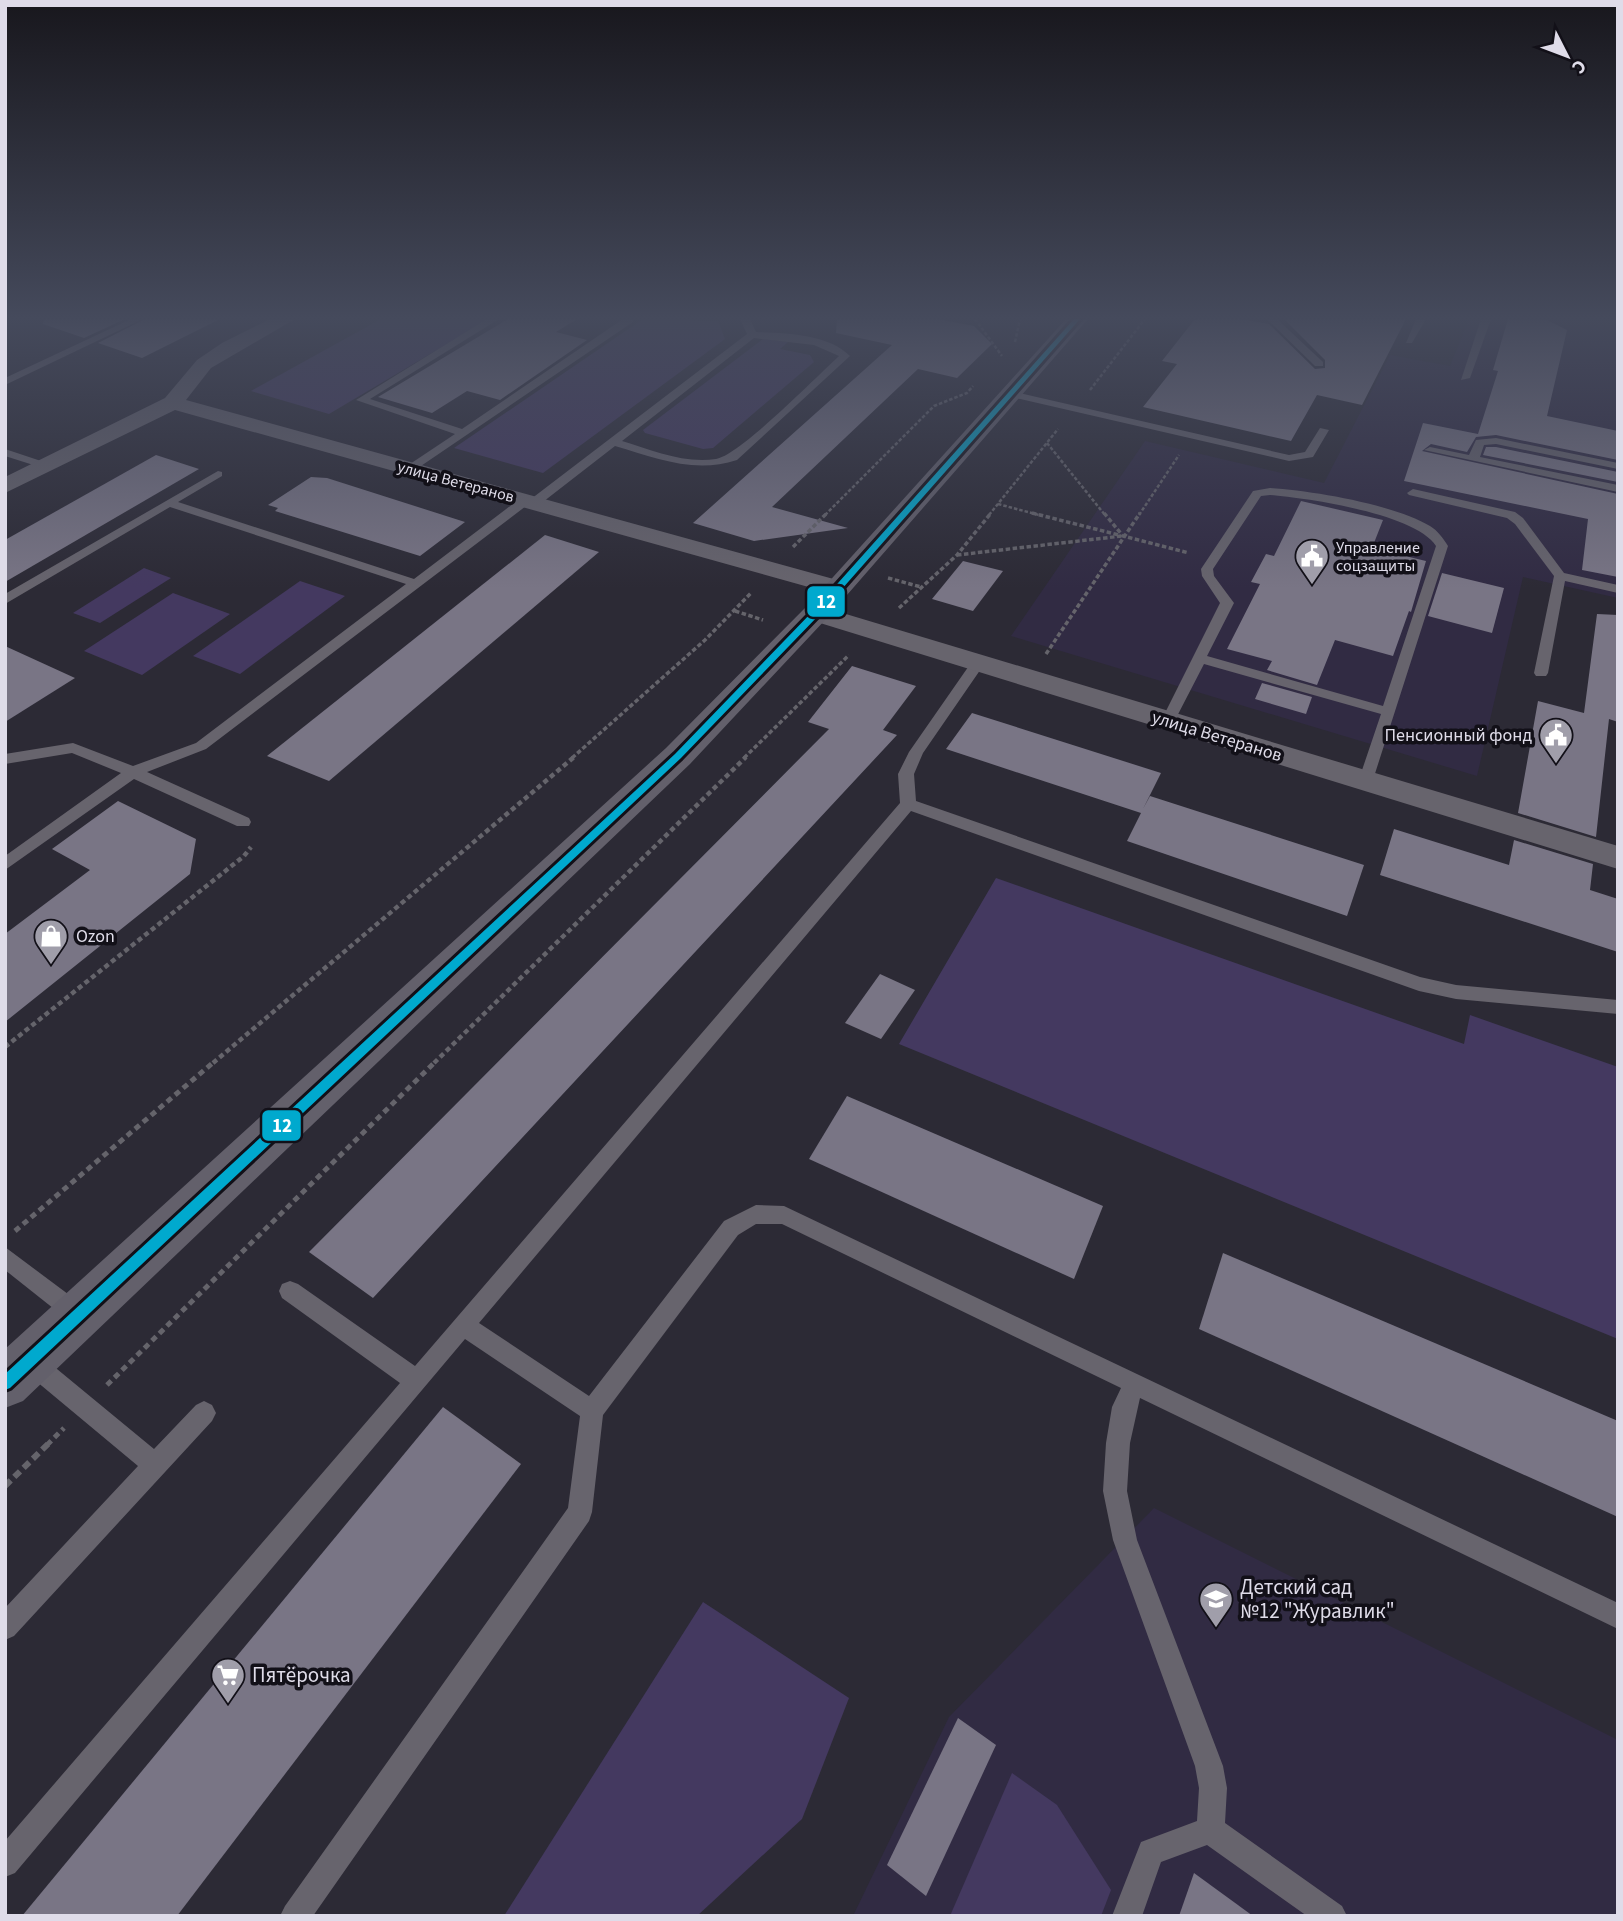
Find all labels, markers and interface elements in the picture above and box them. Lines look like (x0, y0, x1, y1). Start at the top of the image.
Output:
north arrow (1532, 21, 1602, 91)
text: С (1565, 53, 1592, 80)
street label: улица Ветеранов (395, 456, 517, 508)
public building icon: Управление соцзащиты (1293, 537, 1331, 586)
place label: Управление соцзащиты (1336, 537, 1420, 577)
line badge: 12 (806, 585, 846, 618)
text: 12 (816, 589, 836, 616)
street label: улица Ветеранов (1149, 705, 1285, 768)
public building icon: Пенсионный фонд (1537, 716, 1575, 765)
place label: Пенсионный фонд (1384, 723, 1532, 748)
shop icon: Ozon (32, 917, 70, 966)
place label: Ozon (76, 924, 115, 949)
line badge: 12 (261, 1109, 302, 1142)
text: 12 (272, 1113, 292, 1140)
place label: Детский сад №12 "Журавлик" (1240, 1572, 1395, 1626)
school or university icon: Детский сад №12 "Журавлик" (1197, 1580, 1235, 1629)
supermarket icon: Пятёрочка (209, 1656, 247, 1705)
place label: Пятёрочка (252, 1660, 351, 1690)

